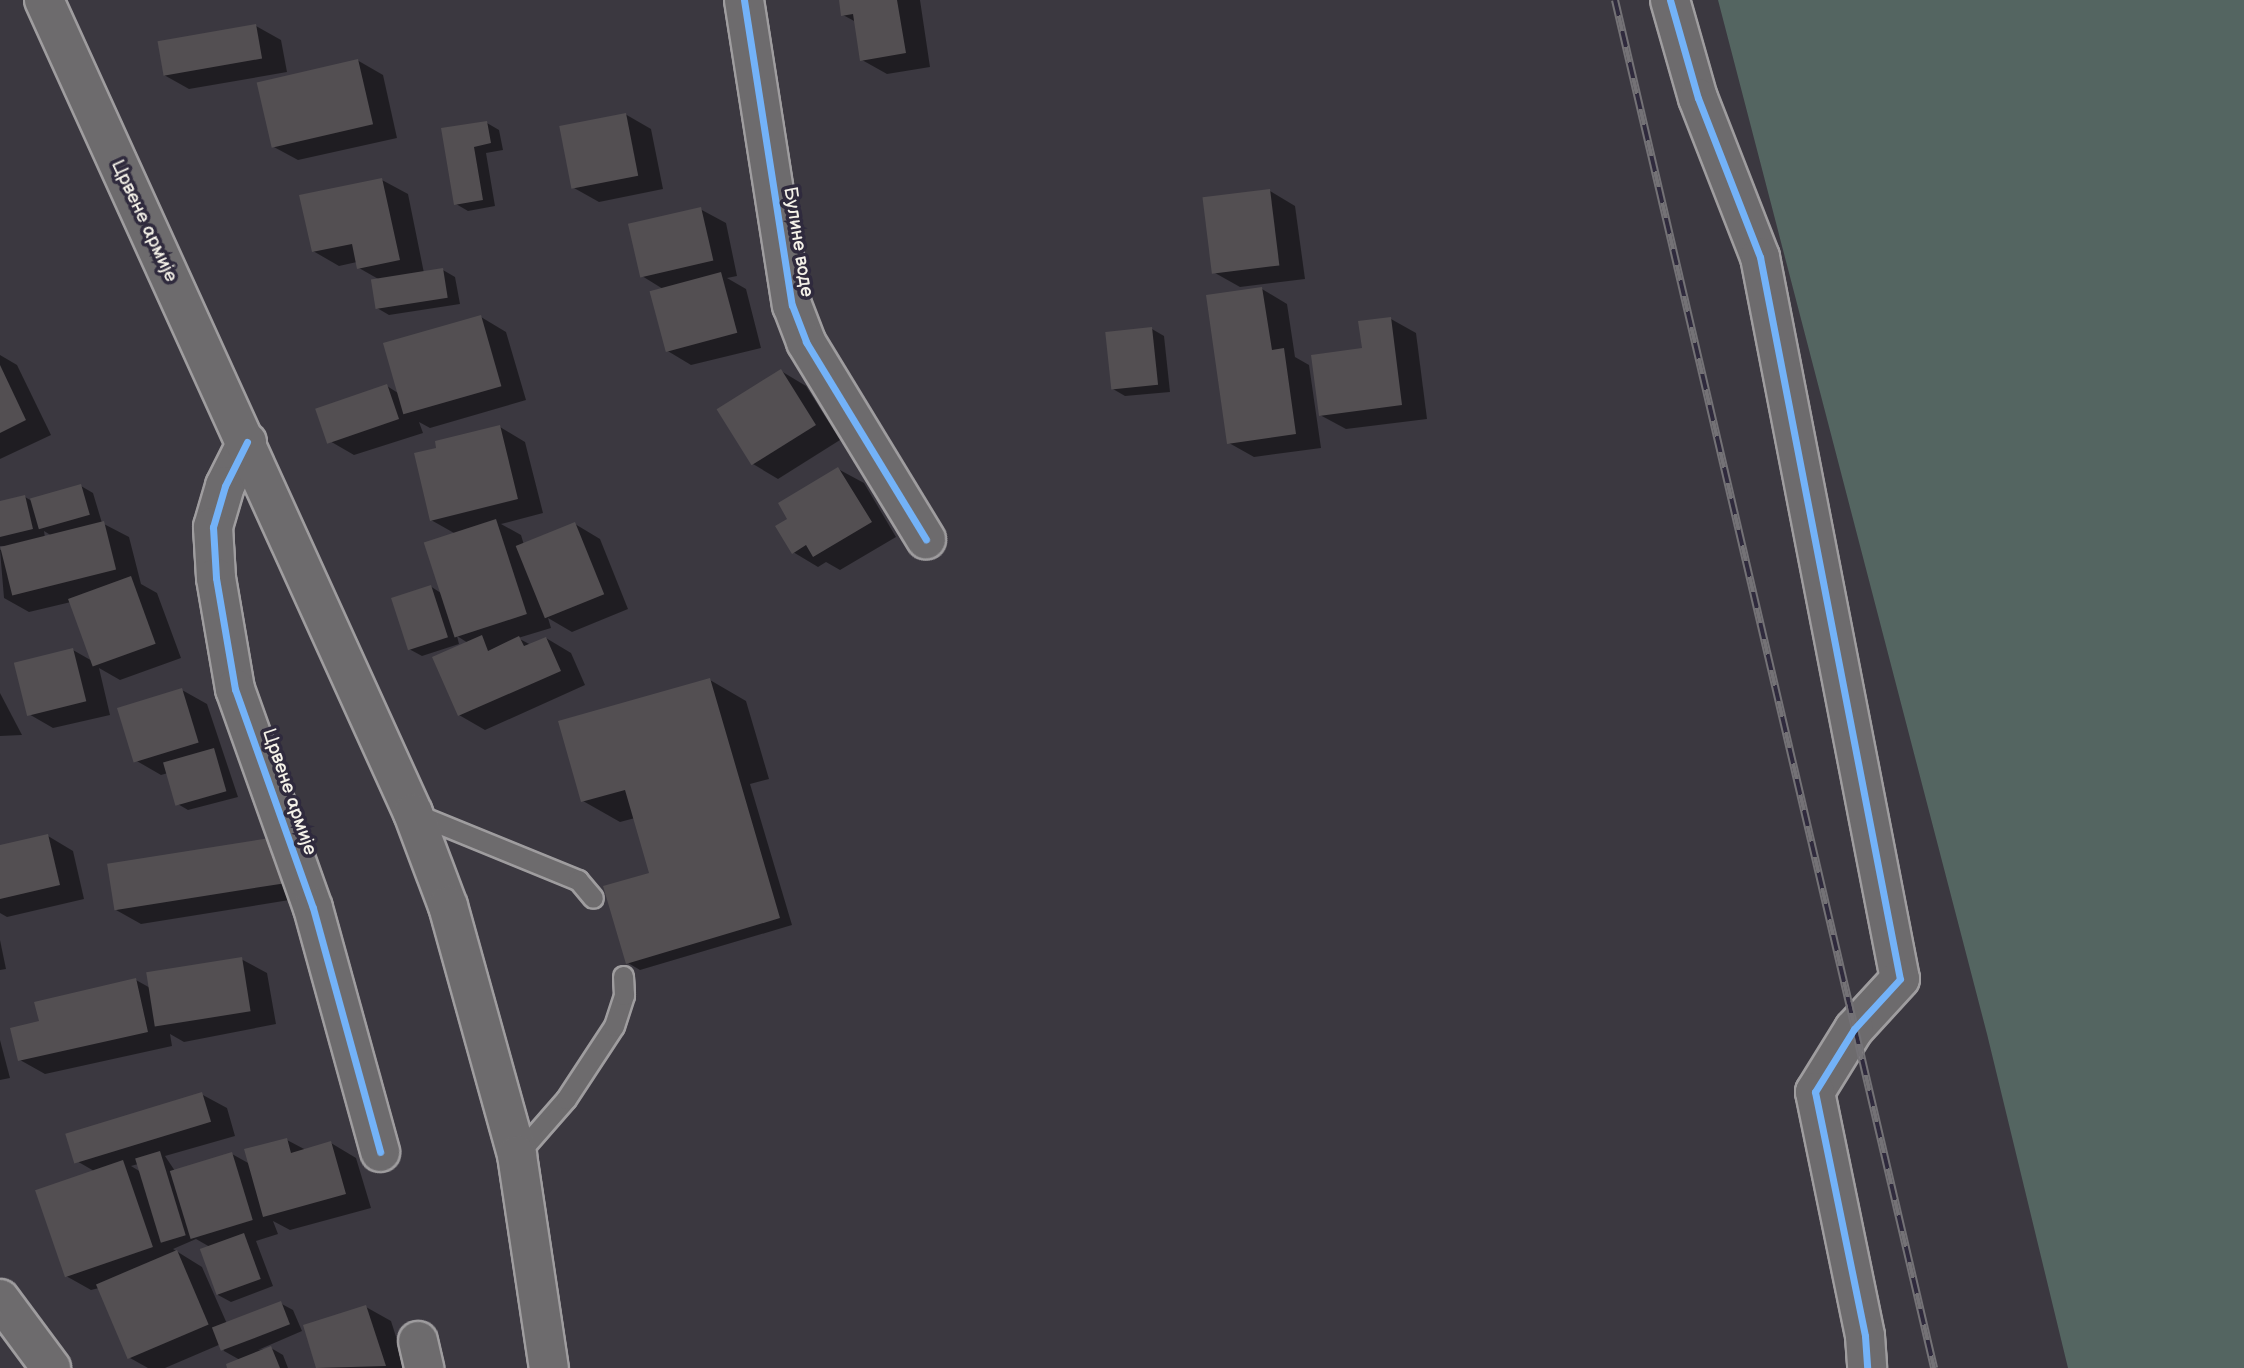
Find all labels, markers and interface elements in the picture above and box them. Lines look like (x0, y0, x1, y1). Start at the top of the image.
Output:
street label: Црвене армије (106, 156, 182, 286)
street label: Булине воде (778, 185, 818, 299)
street label: Црвене армије (257, 726, 321, 858)

